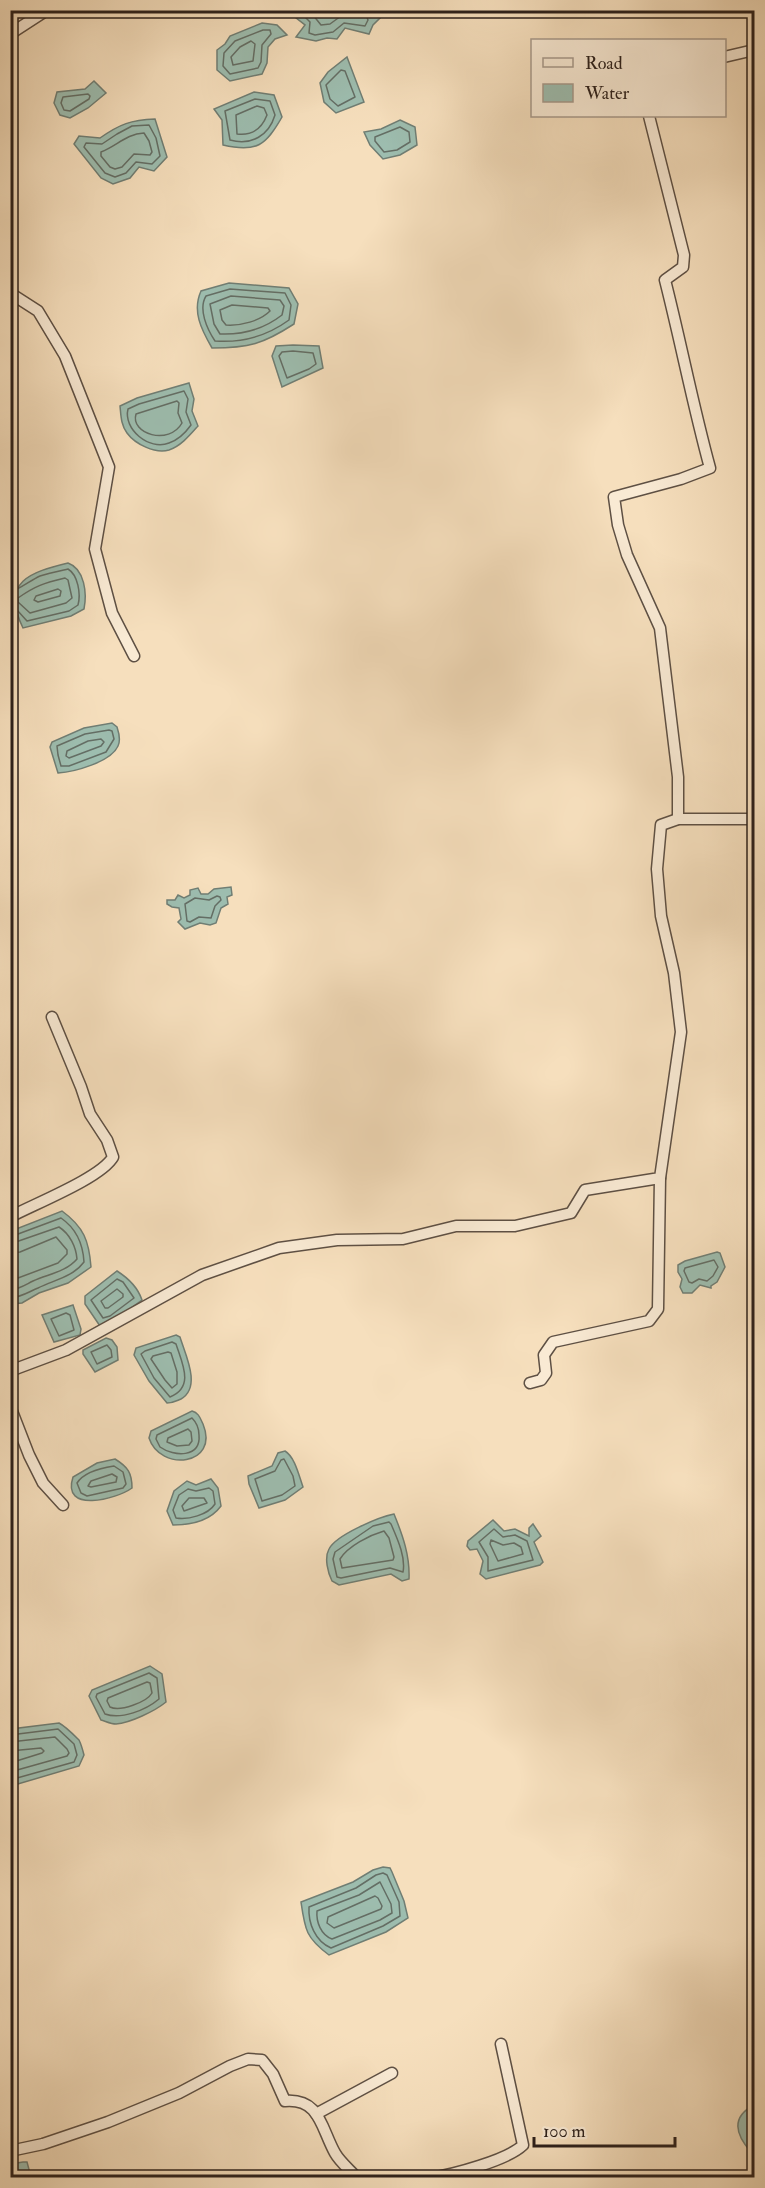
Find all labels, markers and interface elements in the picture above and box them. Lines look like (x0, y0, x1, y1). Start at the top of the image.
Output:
legend (531, 39, 726, 117)
text: Road (585, 52, 623, 75)
text: Water (584, 82, 629, 105)
scale bar (534, 2110, 675, 2148)
text: 100 m (543, 2120, 586, 2143)

